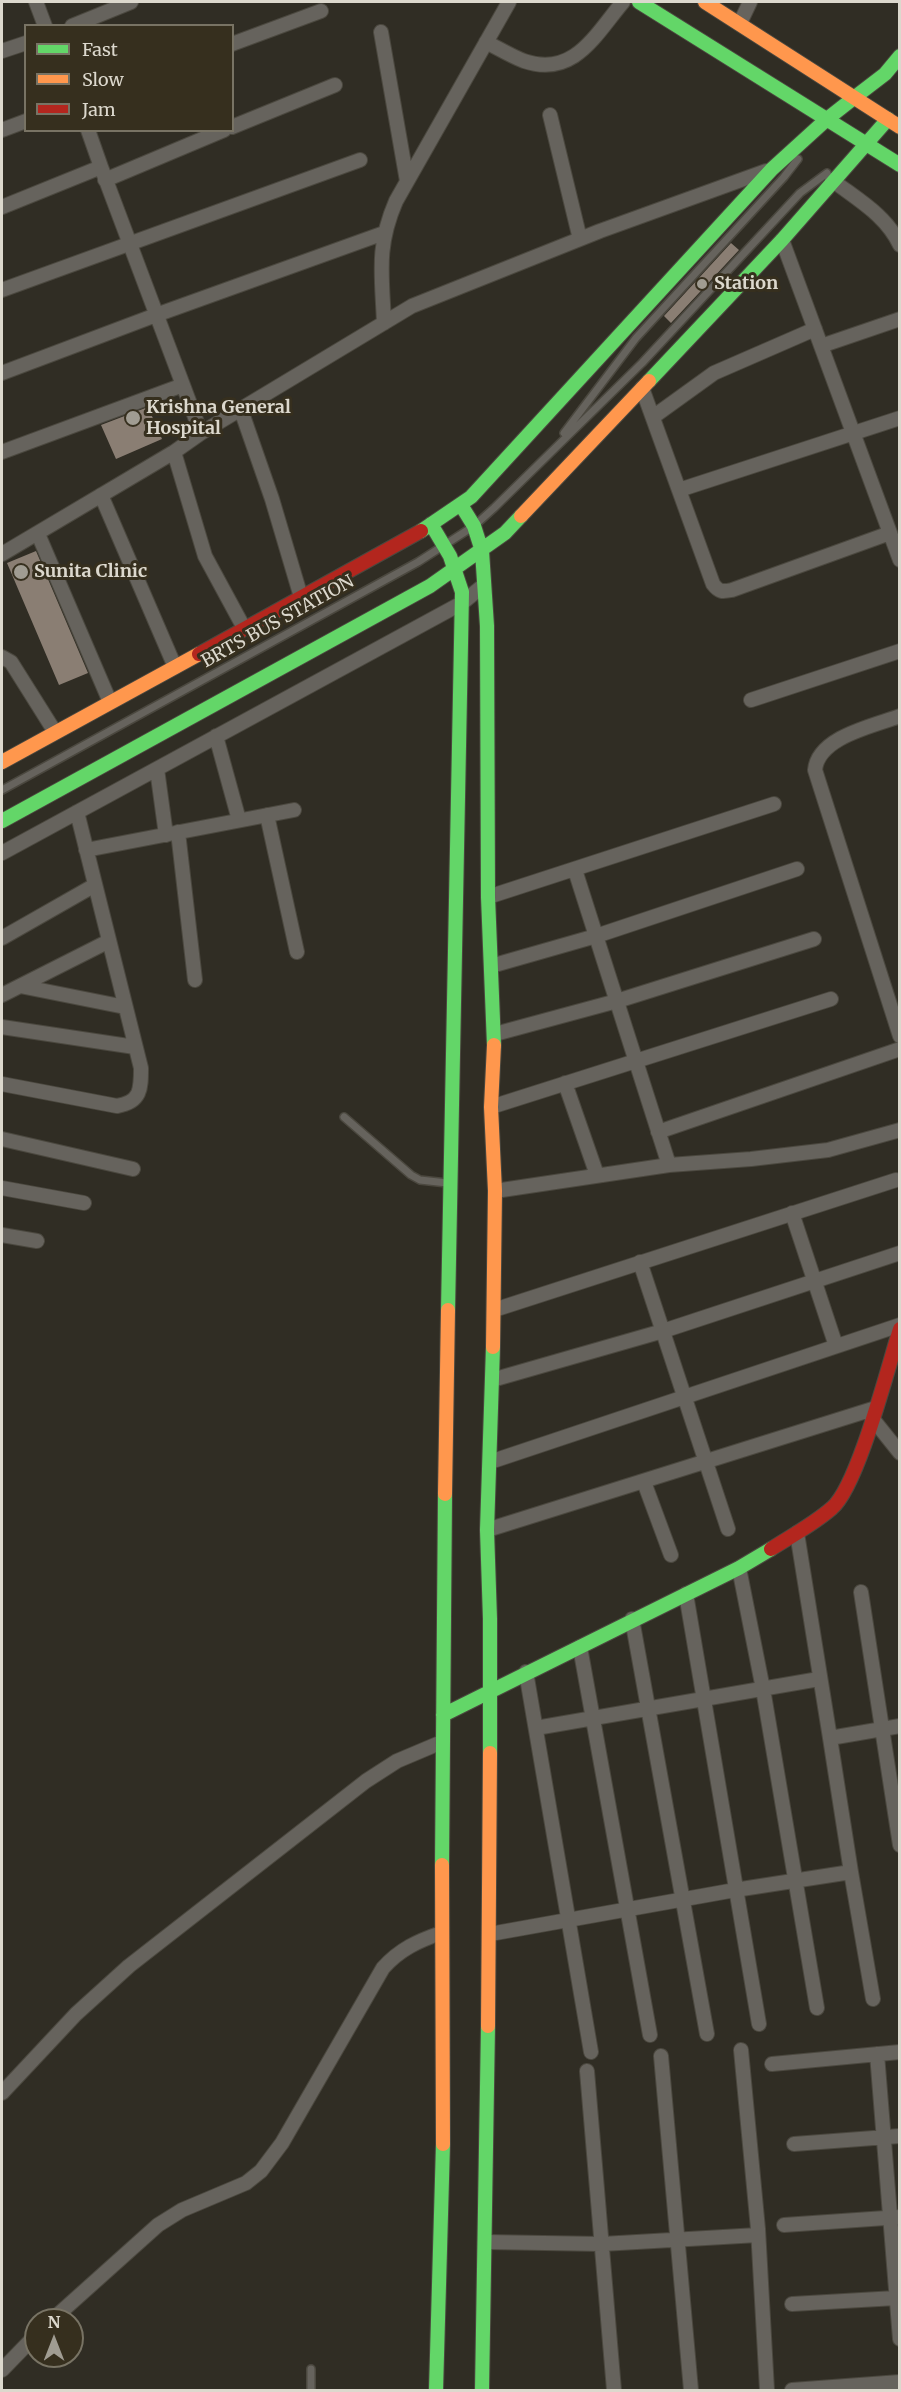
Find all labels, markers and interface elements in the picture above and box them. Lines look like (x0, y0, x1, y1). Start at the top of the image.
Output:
legend (24, 24, 234, 132)
text: Fast (82, 38, 118, 61)
text: Slow (82, 68, 124, 91)
text: Jam (82, 98, 116, 121)
place label: Station (714, 273, 778, 295)
marker: Station (695, 277, 709, 291)
place label: Krishna General Hospital (146, 397, 291, 440)
marker: Krishna General Hospital (124, 409, 142, 427)
place label: Sunita Clinic (34, 561, 147, 583)
marker: Sunita Clinic (12, 563, 30, 581)
street label: BRTS BUS STATION (198, 571, 358, 673)
north arrow (24, 2308, 84, 2368)
text: N (48, 2312, 60, 2332)

